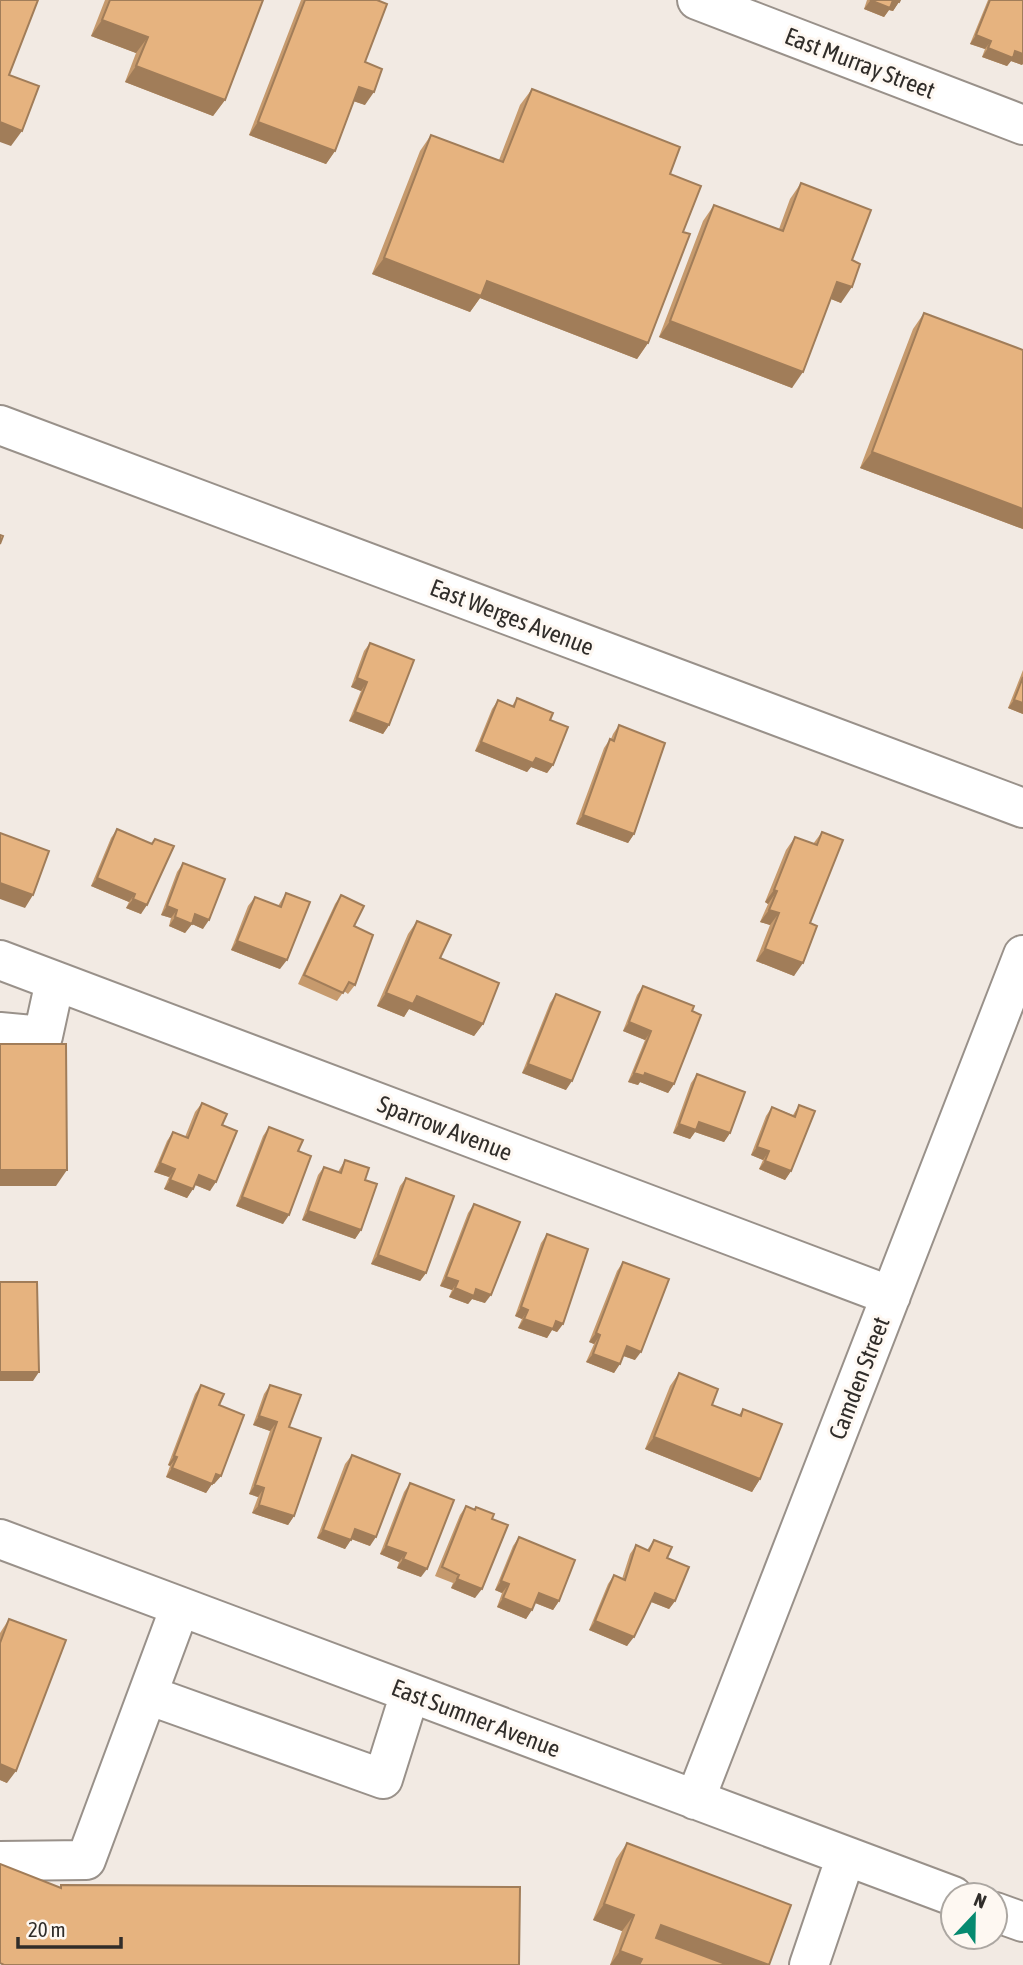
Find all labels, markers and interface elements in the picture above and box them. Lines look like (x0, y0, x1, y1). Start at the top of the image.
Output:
street label: East Murray Street (781, 22, 939, 104)
street label: East Werges Avenue (426, 573, 598, 661)
street label: Sparrow Avenue (374, 1090, 516, 1166)
street label: Camden Street (823, 1313, 895, 1443)
street label: East Sumner Avenue (388, 1673, 564, 1763)
north arrow (939, 1881, 1009, 1951)
text: N (971, 1888, 990, 1913)
scale bar (18, 1906, 121, 1950)
text: 20 m (28, 1917, 66, 1941)

